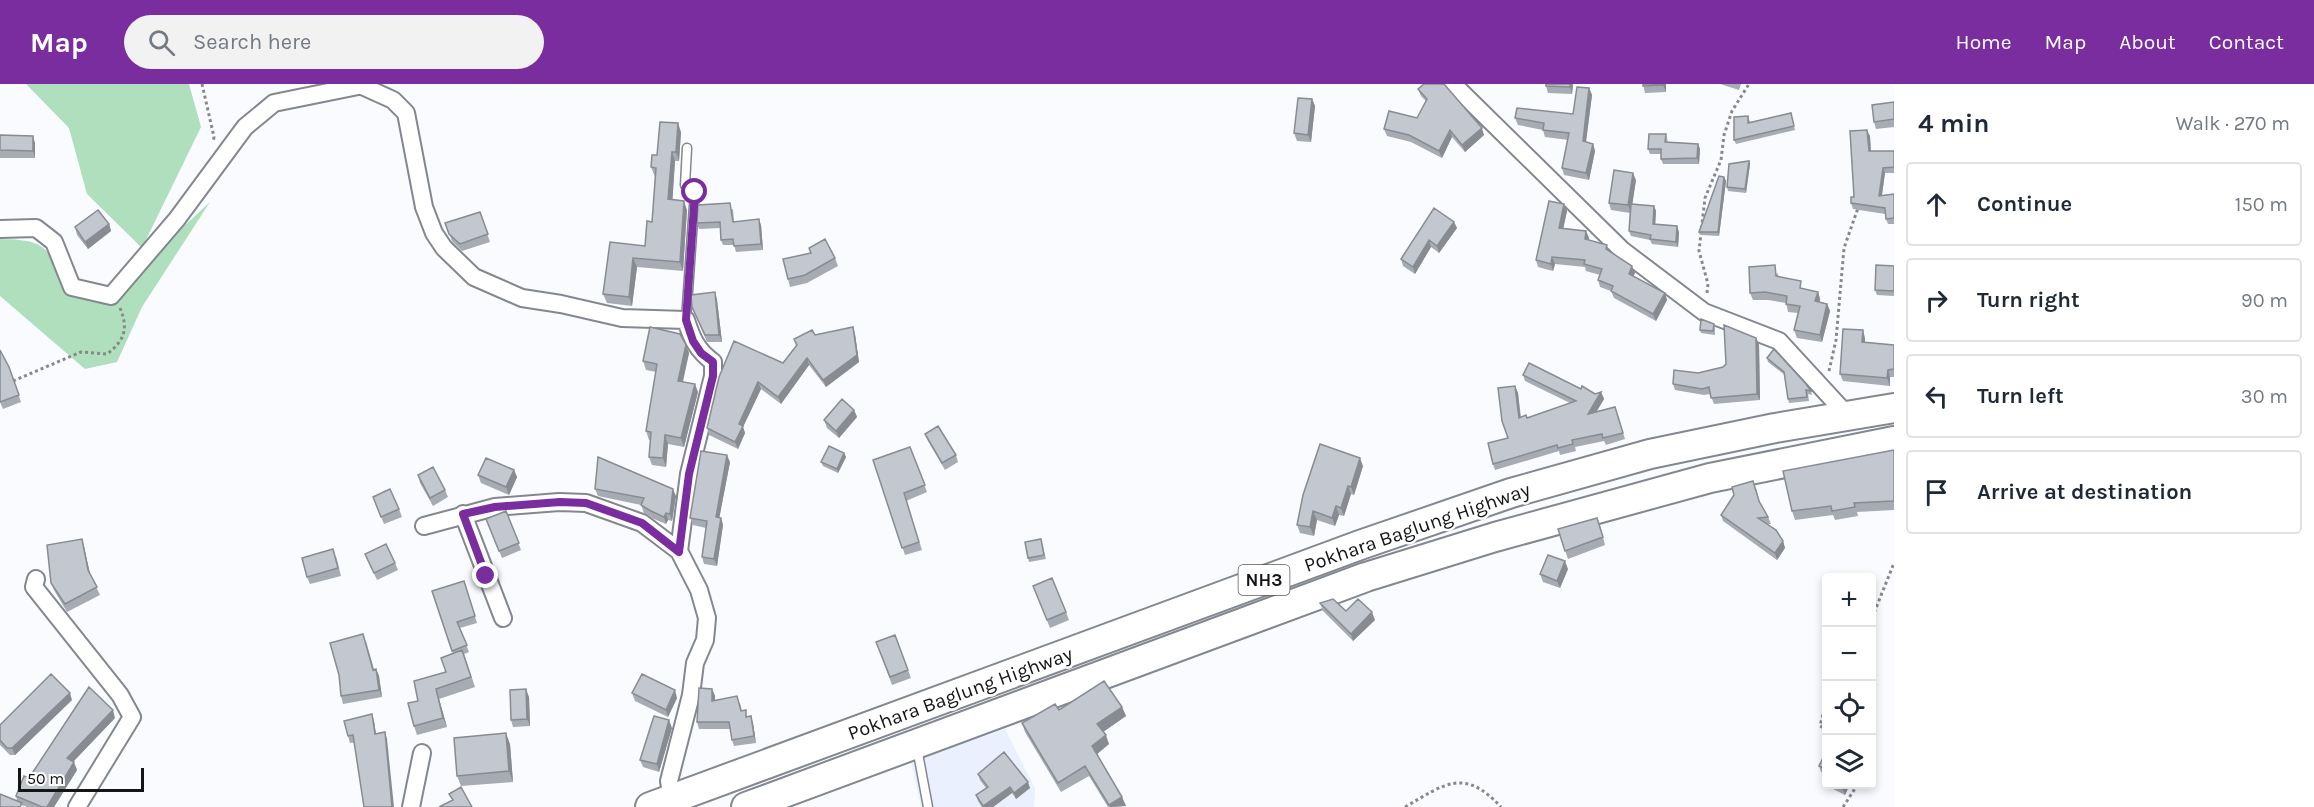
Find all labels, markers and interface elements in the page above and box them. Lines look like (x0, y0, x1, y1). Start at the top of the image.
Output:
search box (124, 15, 544, 69)
text: Map (30, 26, 88, 59)
icon: search (145, 26, 178, 59)
text: Search here (193, 29, 311, 55)
text: Home (1956, 30, 2012, 54)
text: Map (2045, 30, 2086, 54)
text: About (2119, 30, 2176, 54)
text: Contact (2209, 30, 2284, 54)
text: 4 min (1918, 108, 1989, 139)
text: Walk · 270 m (2176, 112, 2290, 135)
route start (681, 178, 707, 204)
icon: ahead (1920, 188, 1953, 221)
text: Continue (1977, 191, 2072, 217)
text: 150 m (2235, 193, 2288, 216)
icon: right (1920, 284, 1953, 317)
text: Turn right (1977, 287, 2080, 313)
text: 90 m (2241, 289, 2288, 312)
icon: left (1920, 380, 1953, 413)
text: Turn left (1977, 383, 2064, 409)
text: 30 m (2241, 385, 2288, 408)
icon: arrive (1920, 476, 1953, 509)
street label: Pokhara Baglung Highway (1301, 478, 1533, 577)
text: Arrive at destination (1977, 479, 2192, 505)
route end (472, 562, 498, 588)
road number: NH3 (1238, 565, 1290, 595)
map controls (1822, 573, 1876, 789)
button: + (1822, 573, 1876, 627)
button: − (1822, 627, 1876, 681)
street label: Pokhara Baglung Highway (845, 642, 1076, 745)
button: locate (1822, 681, 1876, 735)
button: layers (1822, 735, 1876, 789)
scale bar (18, 765, 144, 792)
text: 50 m (27, 769, 64, 788)

